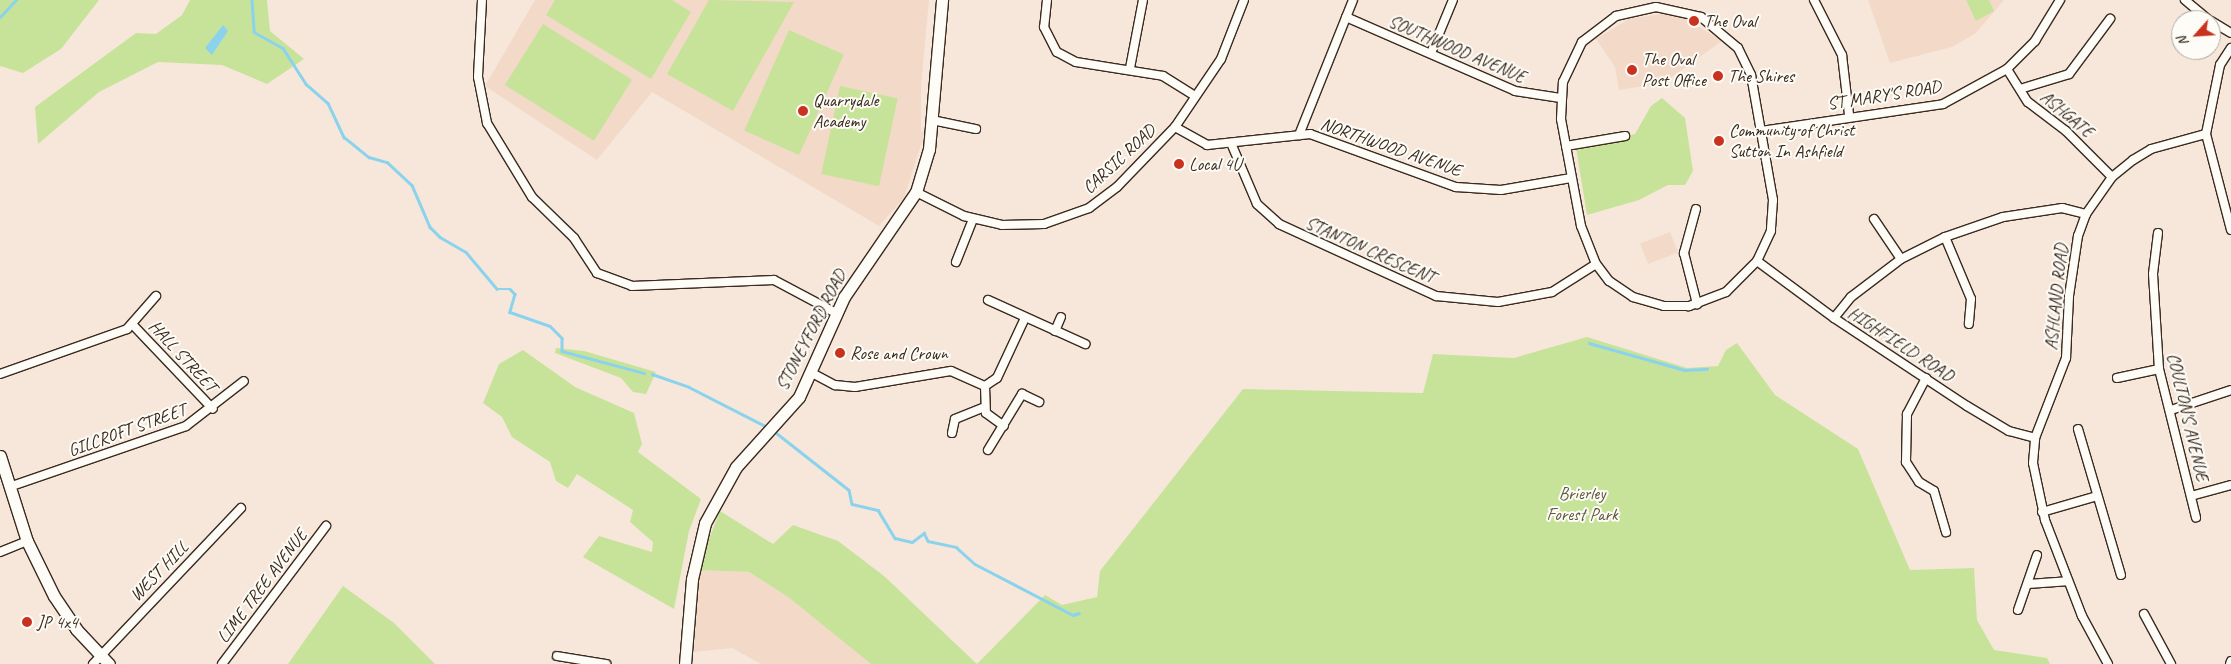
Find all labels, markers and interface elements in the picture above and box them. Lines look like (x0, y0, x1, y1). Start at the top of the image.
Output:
place label: The Oval (1704, 10, 1757, 32)
north arrow (2171, 10, 2221, 60)
street label: SOUTHWOOD AVENUE (1386, 11, 1528, 87)
marker: The Oval (1688, 15, 1700, 27)
text: N (2173, 34, 2193, 49)
place label: The Oval Post Office (1642, 49, 1706, 92)
marker: The Oval Post Office (1626, 64, 1638, 76)
place label: The Shires (1728, 65, 1794, 87)
marker: The Shires (1712, 70, 1724, 82)
street label: ST MARY'S ROAD (1826, 75, 1942, 115)
street label: ASHGATE (2036, 86, 2098, 142)
place label: Quarrydale Academy (813, 90, 878, 132)
marker: Quarrydale Academy (797, 105, 809, 117)
street label: NORTHWOOD AVENUE (1318, 113, 1464, 181)
street label: CARSIC ROAD (1078, 120, 1160, 198)
place label: Community of Christ Sutton In Ashfield (1729, 120, 1854, 162)
marker: Community of Christ Sutton In Ashfield (1713, 135, 1725, 147)
place label: Local 4U (1189, 153, 1241, 175)
marker: Local 4U (1173, 158, 1185, 170)
street label: STANTON CRESCENT (1302, 212, 1438, 288)
street label: ASHLAND ROAD (2040, 242, 2072, 352)
street label: STONEYFORD ROAD (771, 266, 851, 394)
street label: HIGHFIELD ROAD (1844, 302, 1958, 386)
street label: HALL STREET (144, 315, 222, 397)
place label: Rose and Crown (850, 342, 948, 364)
marker: Rose and Crown (834, 347, 846, 359)
street label: COULTON'S AVENUE (2163, 351, 2213, 483)
street label: GILCROFT STREET (65, 399, 189, 461)
park label: Brierley Forest Park (1546, 483, 1618, 526)
street label: LIME TREE AVENUE (212, 525, 312, 647)
street label: WEST HILL (125, 537, 193, 605)
place label: JP 4x4 (37, 611, 78, 633)
marker: JP 4x4 (21, 616, 33, 628)

